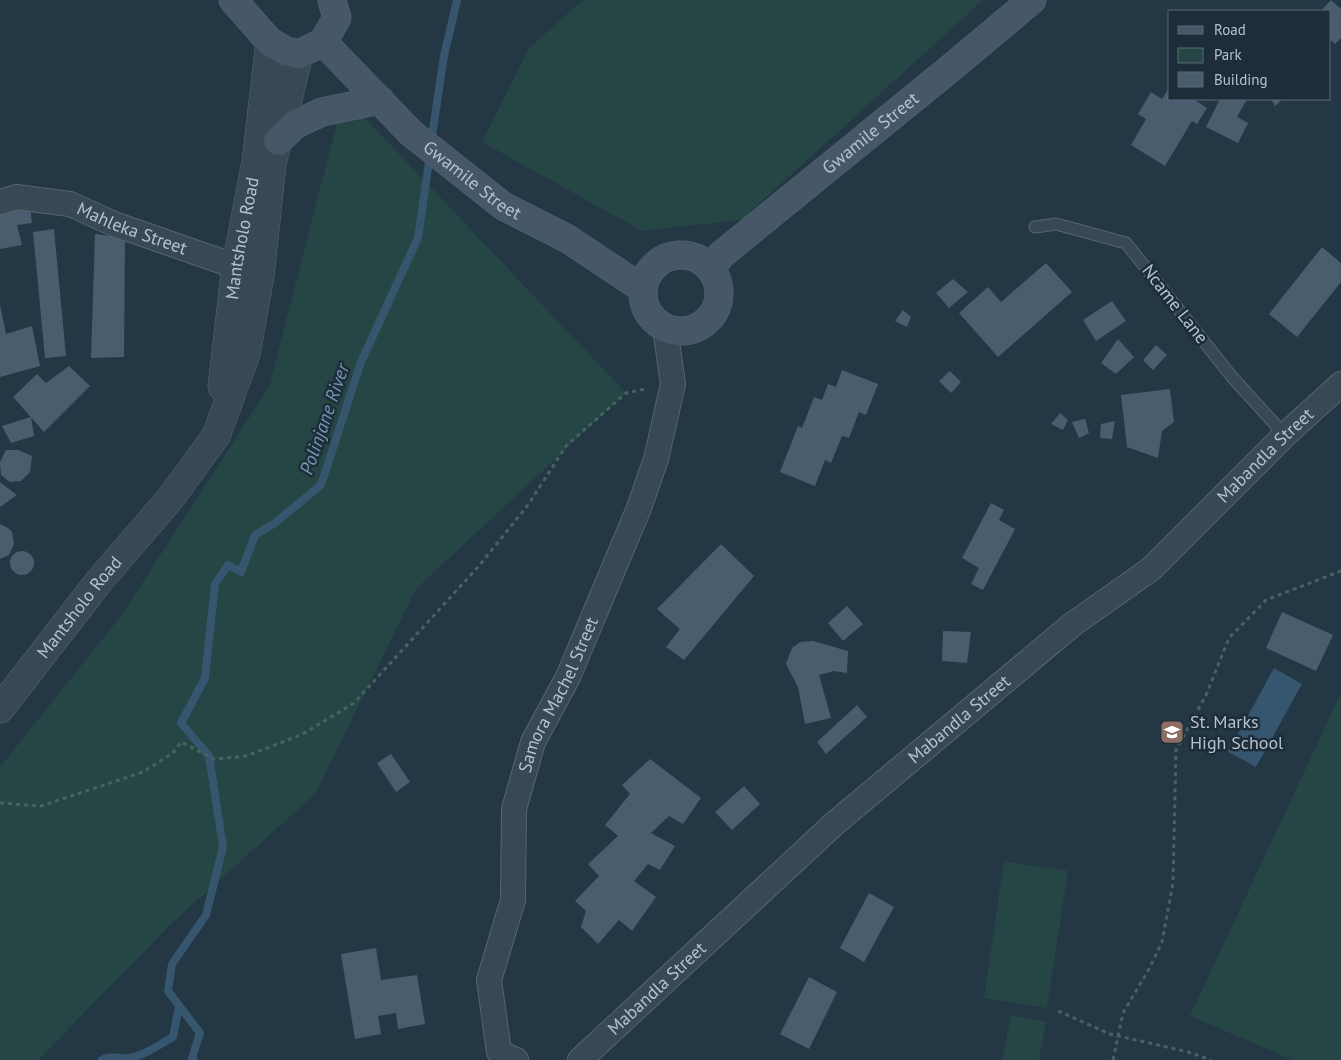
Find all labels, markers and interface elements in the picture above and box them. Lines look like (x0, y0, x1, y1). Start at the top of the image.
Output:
legend (1168, 10, 1331, 100)
text: Road (1214, 20, 1246, 39)
text: Park (1214, 45, 1242, 64)
text: Building (1214, 70, 1268, 89)
street label: Gwamile Street (817, 87, 923, 179)
street label: Gwamile Street (419, 135, 525, 224)
street label: Mantsholo Road (220, 175, 264, 301)
street label: Mahleka Street (74, 197, 190, 259)
street label: Ncame Lane (1137, 259, 1214, 348)
water label: Polinjane River (294, 359, 355, 478)
street label: Mabandla Street (1212, 403, 1318, 507)
street label: Mantsholo Road (32, 551, 127, 663)
street label: Samora Machel Street (513, 613, 603, 775)
street label: Mabandla Street (903, 669, 1015, 768)
place label: St. Marks High School (1190, 710, 1284, 754)
school or university icon: St. Marks High School (1159, 719, 1185, 745)
street label: Mabandla Street (602, 937, 711, 1040)

